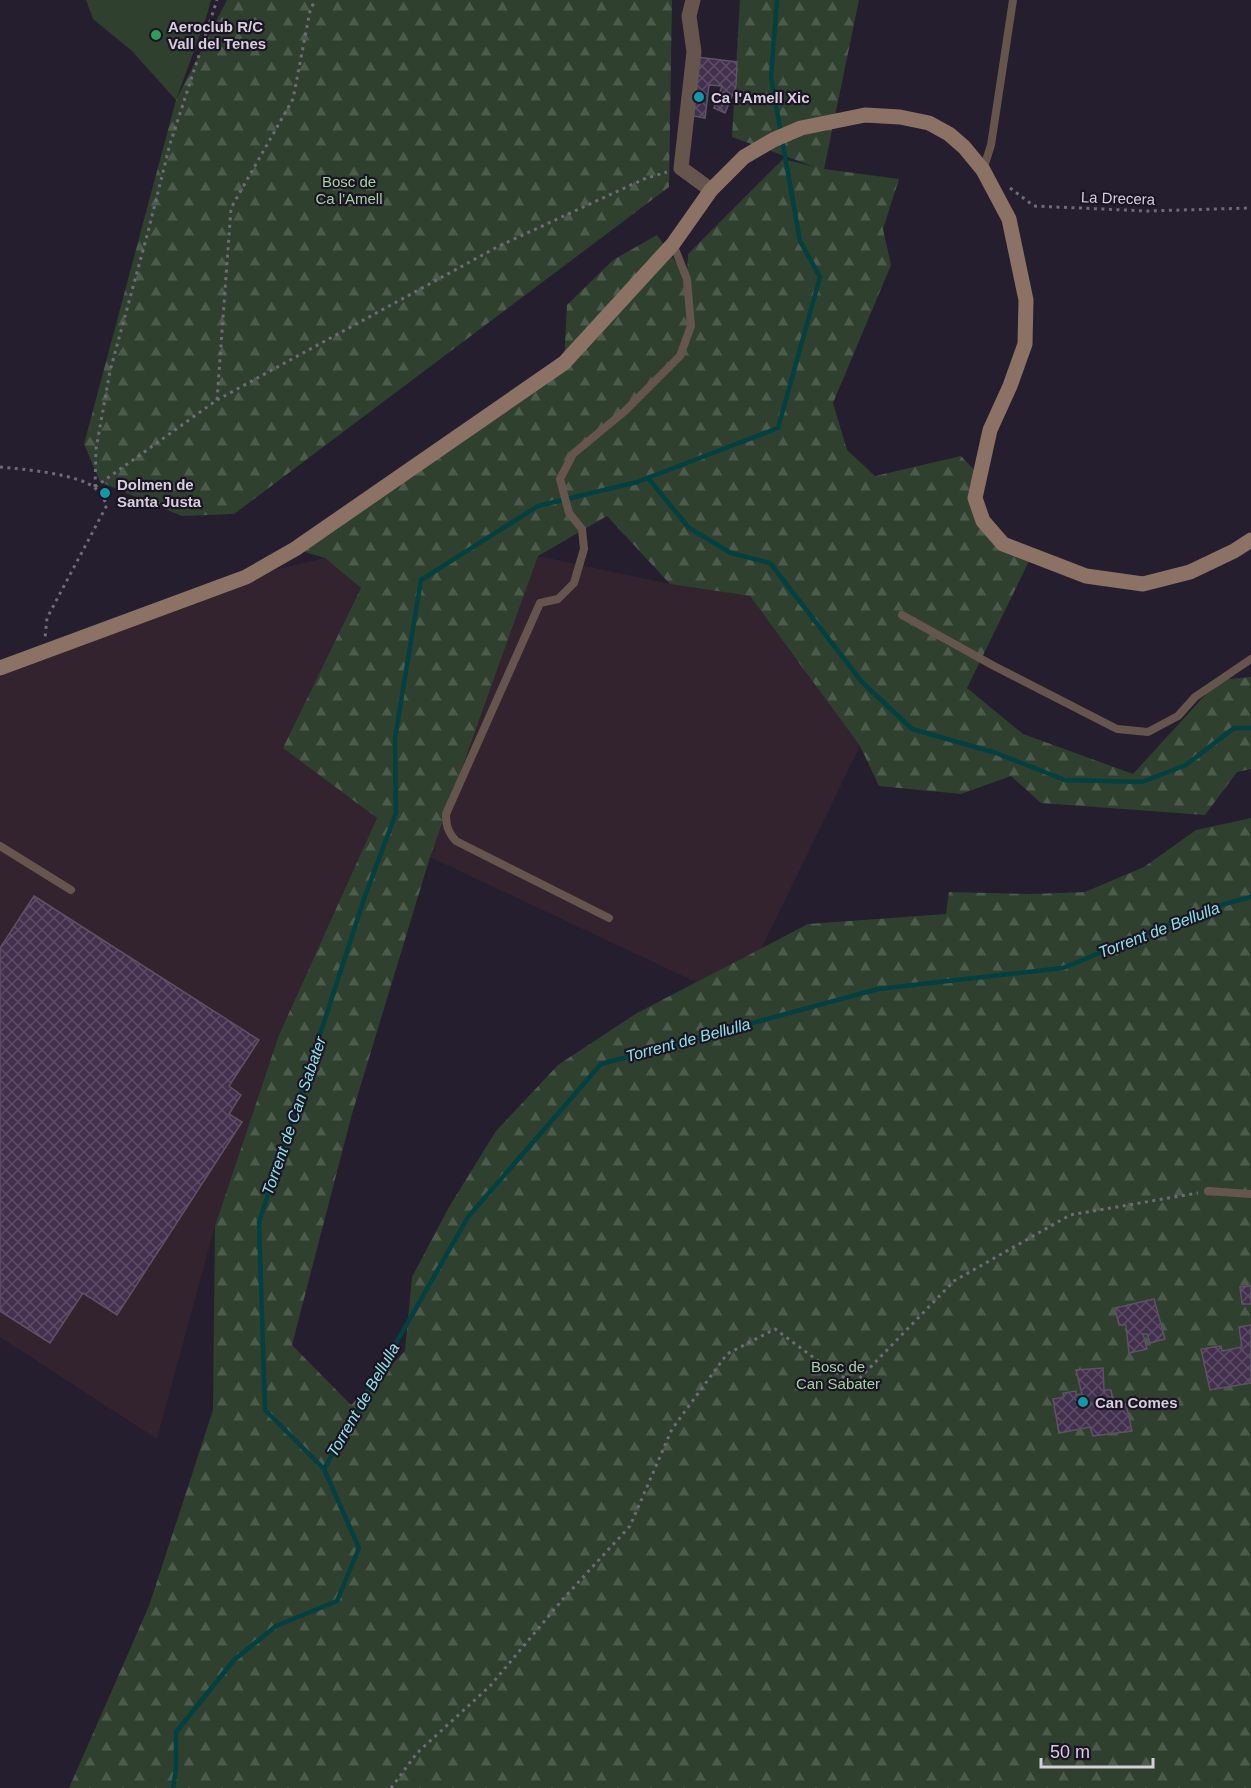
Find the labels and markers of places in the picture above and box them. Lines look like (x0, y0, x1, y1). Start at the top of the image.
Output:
place label: Aeroclub R/C Vall del Tenes (168, 18, 266, 52)
marker: Aeroclub R/C Vall del Tenes (149, 28, 163, 42)
place label: Ca l'Amell Xic (711, 89, 810, 106)
marker: Ca l'Amell Xic (692, 90, 706, 104)
place label: Dolmen de Santa Justa (117, 476, 202, 510)
marker: Dolmen de Santa Justa (98, 486, 112, 500)
place label: Can Comes (1095, 1394, 1178, 1411)
marker: Can Comes (1076, 1395, 1090, 1409)

